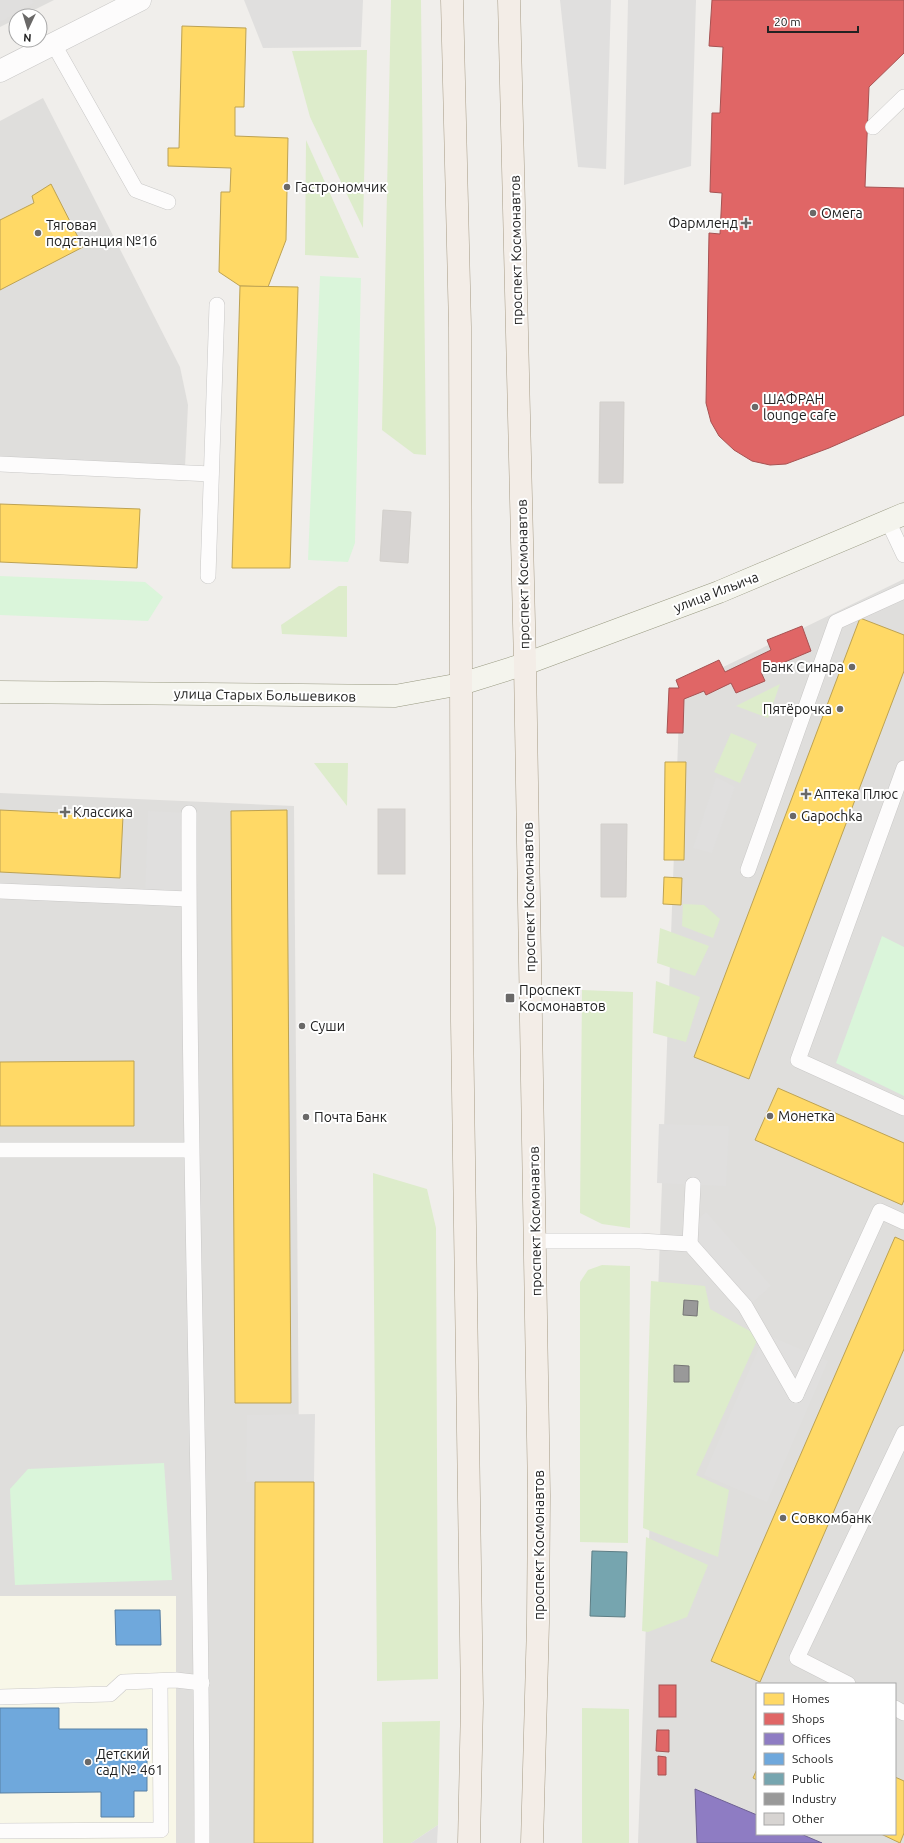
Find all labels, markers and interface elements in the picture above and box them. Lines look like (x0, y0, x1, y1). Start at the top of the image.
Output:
north arrow (8, 8, 48, 48)
scale bar (768, 8, 858, 34)
text: 20 m (774, 15, 801, 28)
text: N (23, 32, 32, 44)
street label: проспект Космонавтов (507, 175, 525, 325)
place label: Гастрономчик (295, 179, 387, 195)
marker: Гастрономчик (282, 182, 292, 192)
place label: Омега (821, 205, 863, 221)
marker: Омега (808, 208, 818, 218)
place label: Фармленд (668, 215, 738, 231)
place label: Тяговая подстанция №16 (46, 217, 157, 249)
marker: Фармленд (741, 218, 751, 228)
marker: Тяговая подстанция №16 (33, 228, 43, 238)
place label: ШАФРАН lounge cafe (763, 391, 837, 423)
marker: ШАФРАН lounge cafe (750, 402, 760, 412)
street label: проспект Космонавтов (514, 499, 532, 649)
street label: улица Ильича (671, 568, 761, 616)
place label: Банк Синара (762, 659, 844, 675)
marker: Банк Синара (847, 662, 857, 672)
street label: улица Старых Большевиков (174, 685, 356, 705)
place label: Пятёрочка (763, 701, 832, 717)
marker: Пятёрочка (835, 704, 845, 714)
place label: Аптека Плюс (814, 786, 899, 802)
marker: Аптека Плюс (801, 789, 811, 799)
place label: Классика (73, 804, 133, 820)
marker: Классика (60, 807, 70, 817)
place label: Gapochka (801, 808, 863, 824)
marker: Gapochka (788, 811, 798, 821)
street label: проспект Космонавтов (520, 822, 538, 972)
place label: Проспект Космонавтов (519, 982, 606, 1014)
marker: Проспект Космонавтов (504, 992, 516, 1004)
place label: Суши (310, 1018, 345, 1034)
marker: Суши (297, 1021, 307, 1031)
place label: Монетка (778, 1108, 835, 1124)
place label: Почта Банк (314, 1109, 387, 1125)
marker: Монетка (765, 1111, 775, 1121)
marker: Почта Банк (301, 1112, 311, 1122)
street label: проспект Космонавтов (526, 1146, 544, 1296)
street label: проспект Космонавтов (531, 1470, 547, 1620)
place label: Совкомбанк (791, 1510, 872, 1526)
marker: Совкомбанк (778, 1513, 788, 1523)
legend (756, 1683, 896, 1835)
text: Homes (792, 1692, 830, 1705)
text: Shops (792, 1712, 824, 1725)
text: Offices (792, 1732, 831, 1745)
place label: Детский сад № 461 (96, 1746, 163, 1778)
text: Schools (792, 1752, 833, 1765)
marker: Детский сад № 461 (83, 1757, 93, 1767)
text: Public (792, 1772, 825, 1785)
text: Industry (792, 1792, 837, 1805)
text: Other (792, 1812, 825, 1825)

